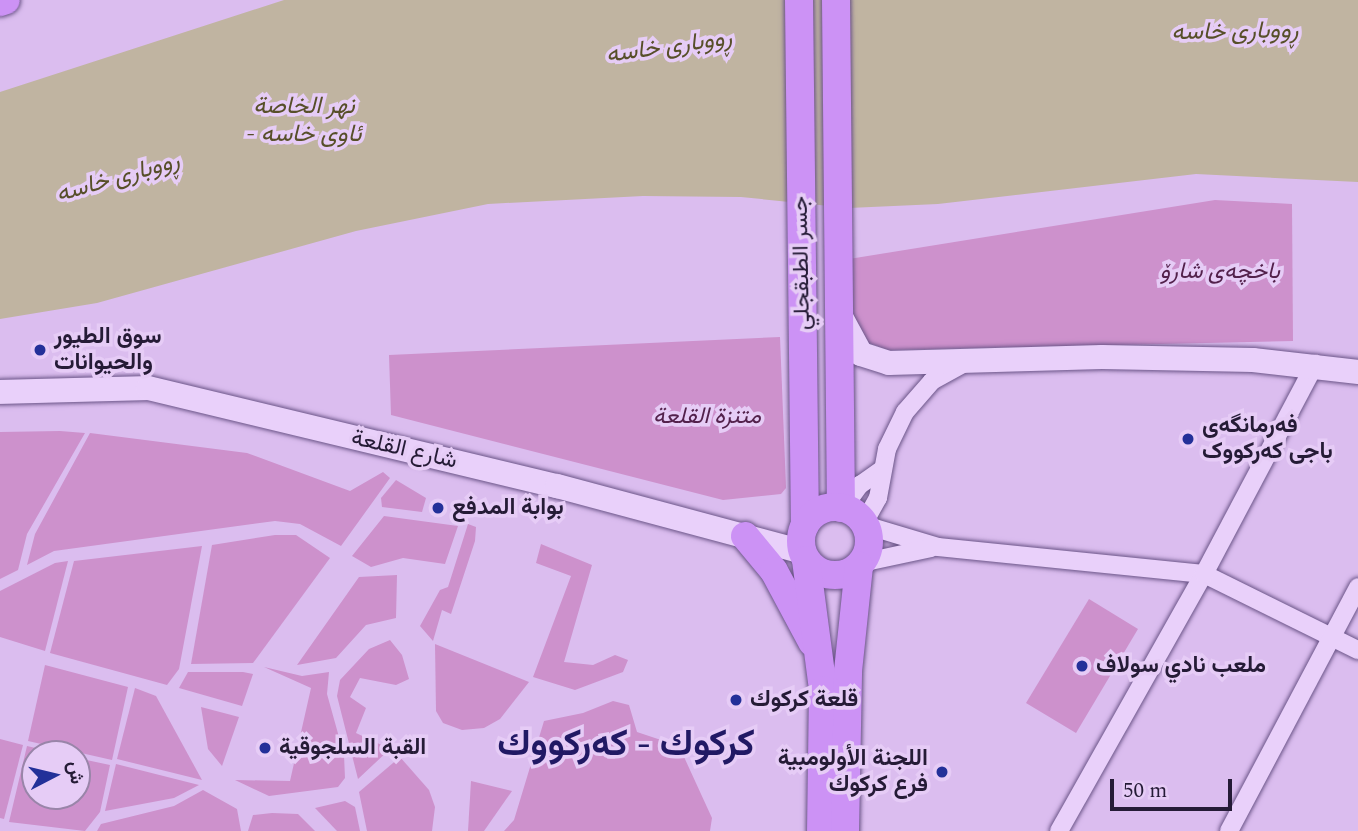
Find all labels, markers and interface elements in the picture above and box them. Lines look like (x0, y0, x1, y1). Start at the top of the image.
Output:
water label: ڕووباری خاسە (1171, 16, 1299, 48)
water label: ڕووباری خاسە (604, 24, 734, 70)
water label: نهر الخاصة - ئاوی خاسە (247, 93, 361, 149)
water label: ڕووباری خاسە (53, 147, 183, 209)
street label: جسر الطبقجلي (787, 196, 817, 330)
park label: باخچەی شارۆ (1160, 258, 1280, 286)
place label: سوق الطيور والحيوانات (54, 323, 162, 377)
marker: سوق الطيور والحيوانات (32, 342, 48, 358)
park label: متنزة القلعة (653, 403, 761, 431)
place label: فەرمانگەی باجی کەرکووک (1202, 412, 1333, 466)
street label: شارع القلعة (348, 424, 460, 476)
marker: فەرمانگەی باجی کەرکووک (1180, 431, 1196, 447)
place label: بوابة المدفع (452, 494, 564, 522)
marker: بوابة المدفع (430, 500, 446, 516)
place label: ملعب نادي سولاف (1096, 652, 1266, 680)
marker: ملعب نادي سولاف (1074, 658, 1090, 674)
place label: قلعة كركوك (750, 686, 858, 714)
marker: قلعة كركوك (728, 692, 744, 708)
district label: كركوك - کەرکووك (497, 722, 755, 766)
place label: القبة السلجوقية (279, 734, 426, 762)
north arrow (21, 740, 91, 810)
marker: القبة السلجوقية (257, 740, 273, 756)
place label: اللجنة الأولومبية فرع كركوك (778, 745, 928, 799)
text: ش (60, 760, 91, 786)
marker: اللجنة الأولومبية فرع كركوك (934, 764, 950, 780)
scale bar (1113, 764, 1236, 808)
text: 50 m (1123, 775, 1167, 807)

